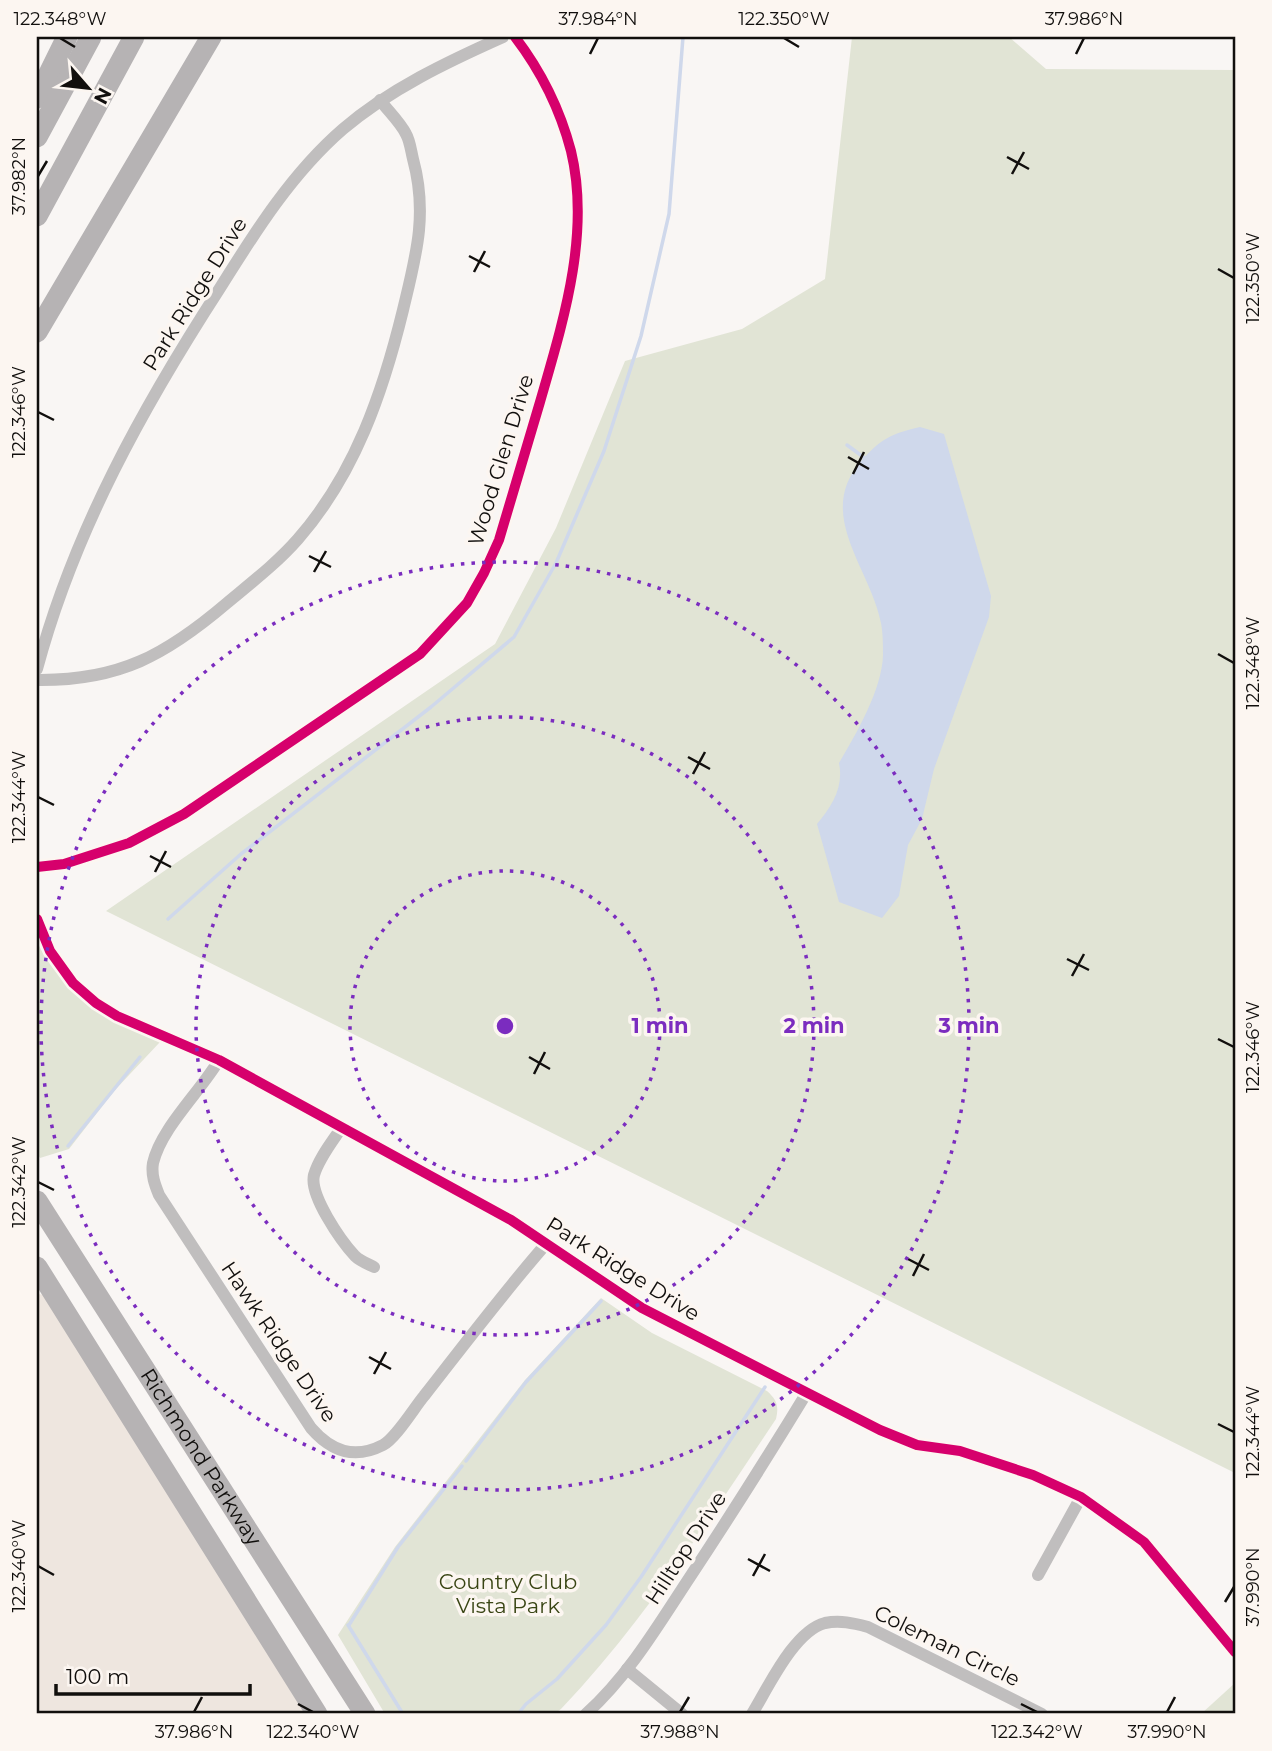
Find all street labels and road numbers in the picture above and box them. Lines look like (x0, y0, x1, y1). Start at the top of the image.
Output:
street label: Park Ridge Drive (137, 212, 252, 375)
street label: Wood Glen Drive (463, 371, 538, 548)
street label: Park Ridge Drive (542, 1211, 705, 1326)
street label: Hawk Ridge Drive (216, 1257, 342, 1427)
street label: Richmond Parkway (135, 1364, 267, 1550)
street label: Hilltop Drive (640, 1486, 731, 1609)
street label: Coleman Circle (870, 1599, 1024, 1692)

